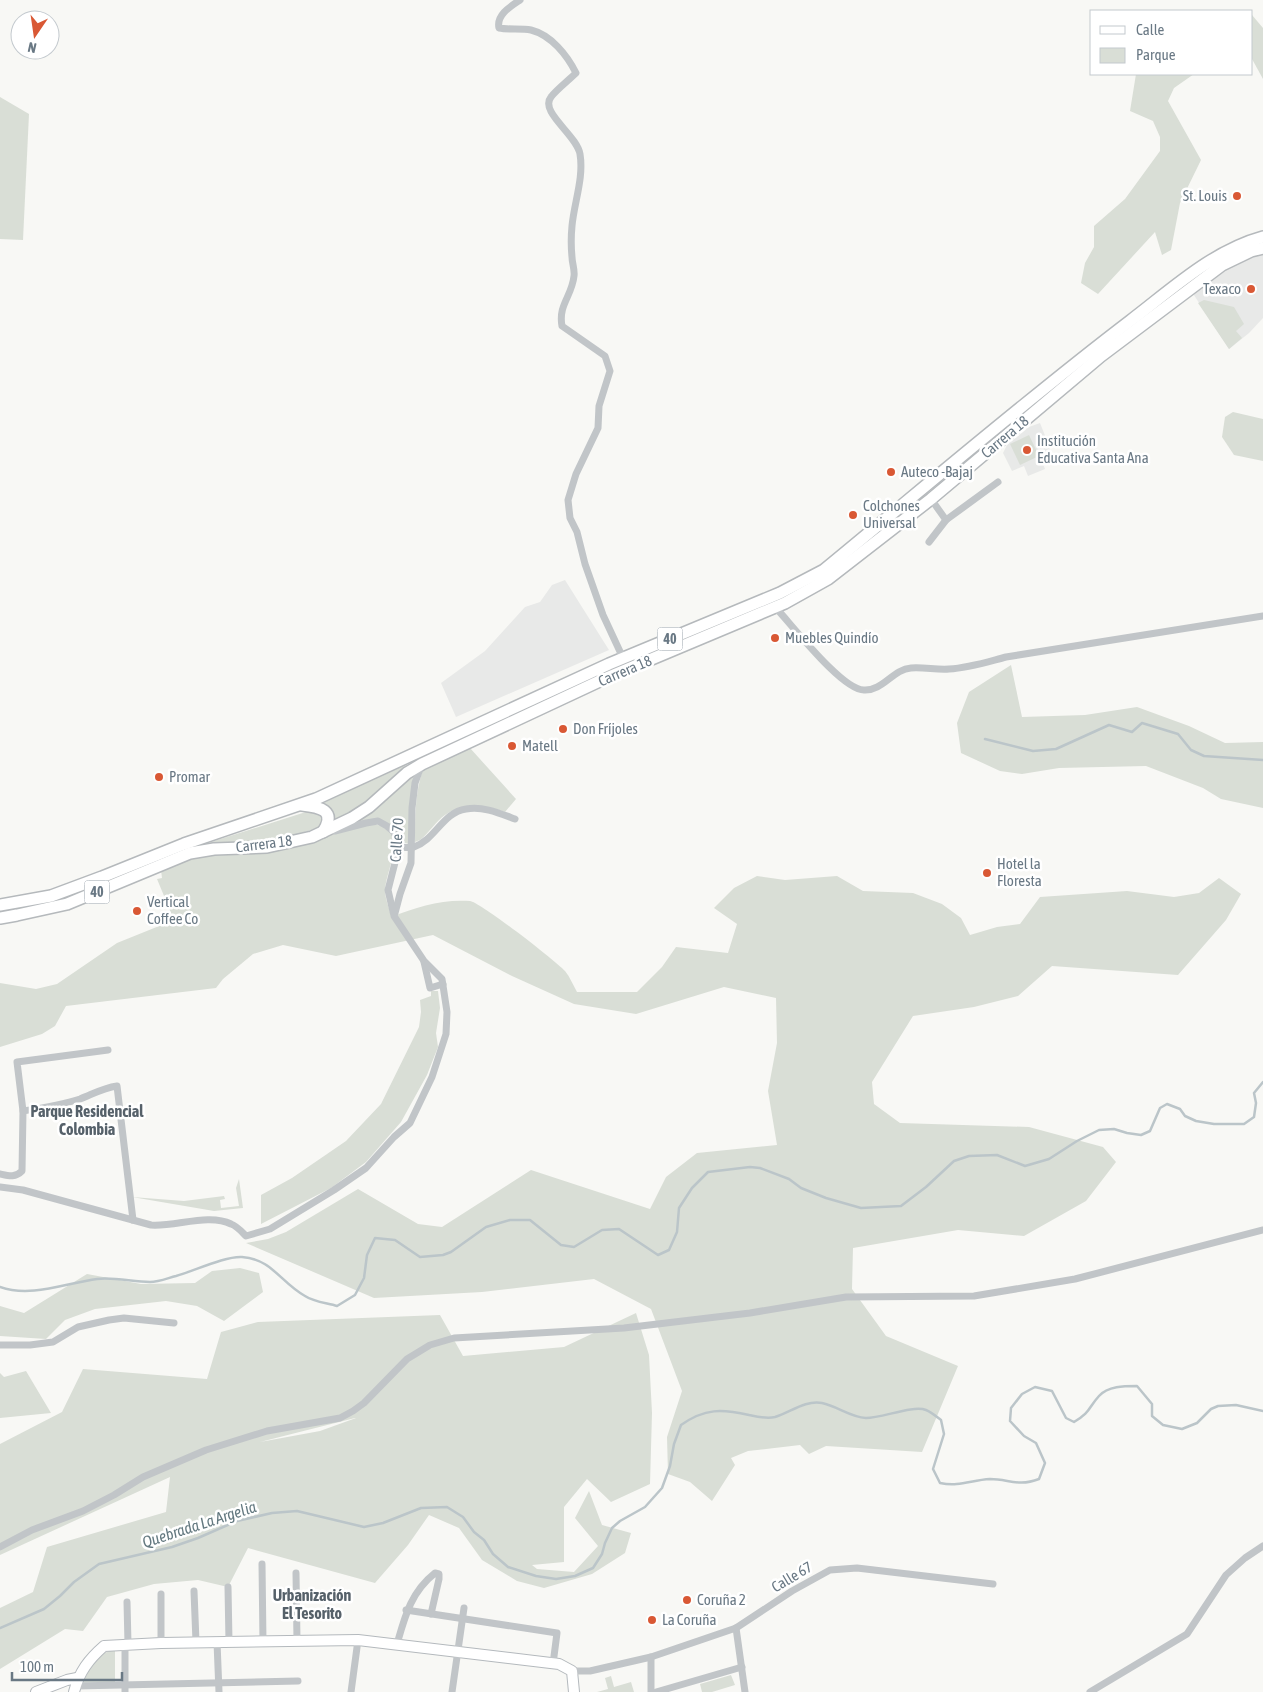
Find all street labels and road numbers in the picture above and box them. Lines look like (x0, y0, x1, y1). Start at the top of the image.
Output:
street label: Carrera 18 (978, 412, 1032, 461)
road number: 40 (658, 628, 682, 650)
street label: Carrera 18 (595, 652, 654, 689)
street label: Calle 70 (386, 817, 407, 863)
street label: Carrera 18 (235, 832, 293, 855)
road number: 40 (84, 880, 110, 904)
street label: Calle 67 (768, 1558, 815, 1595)

